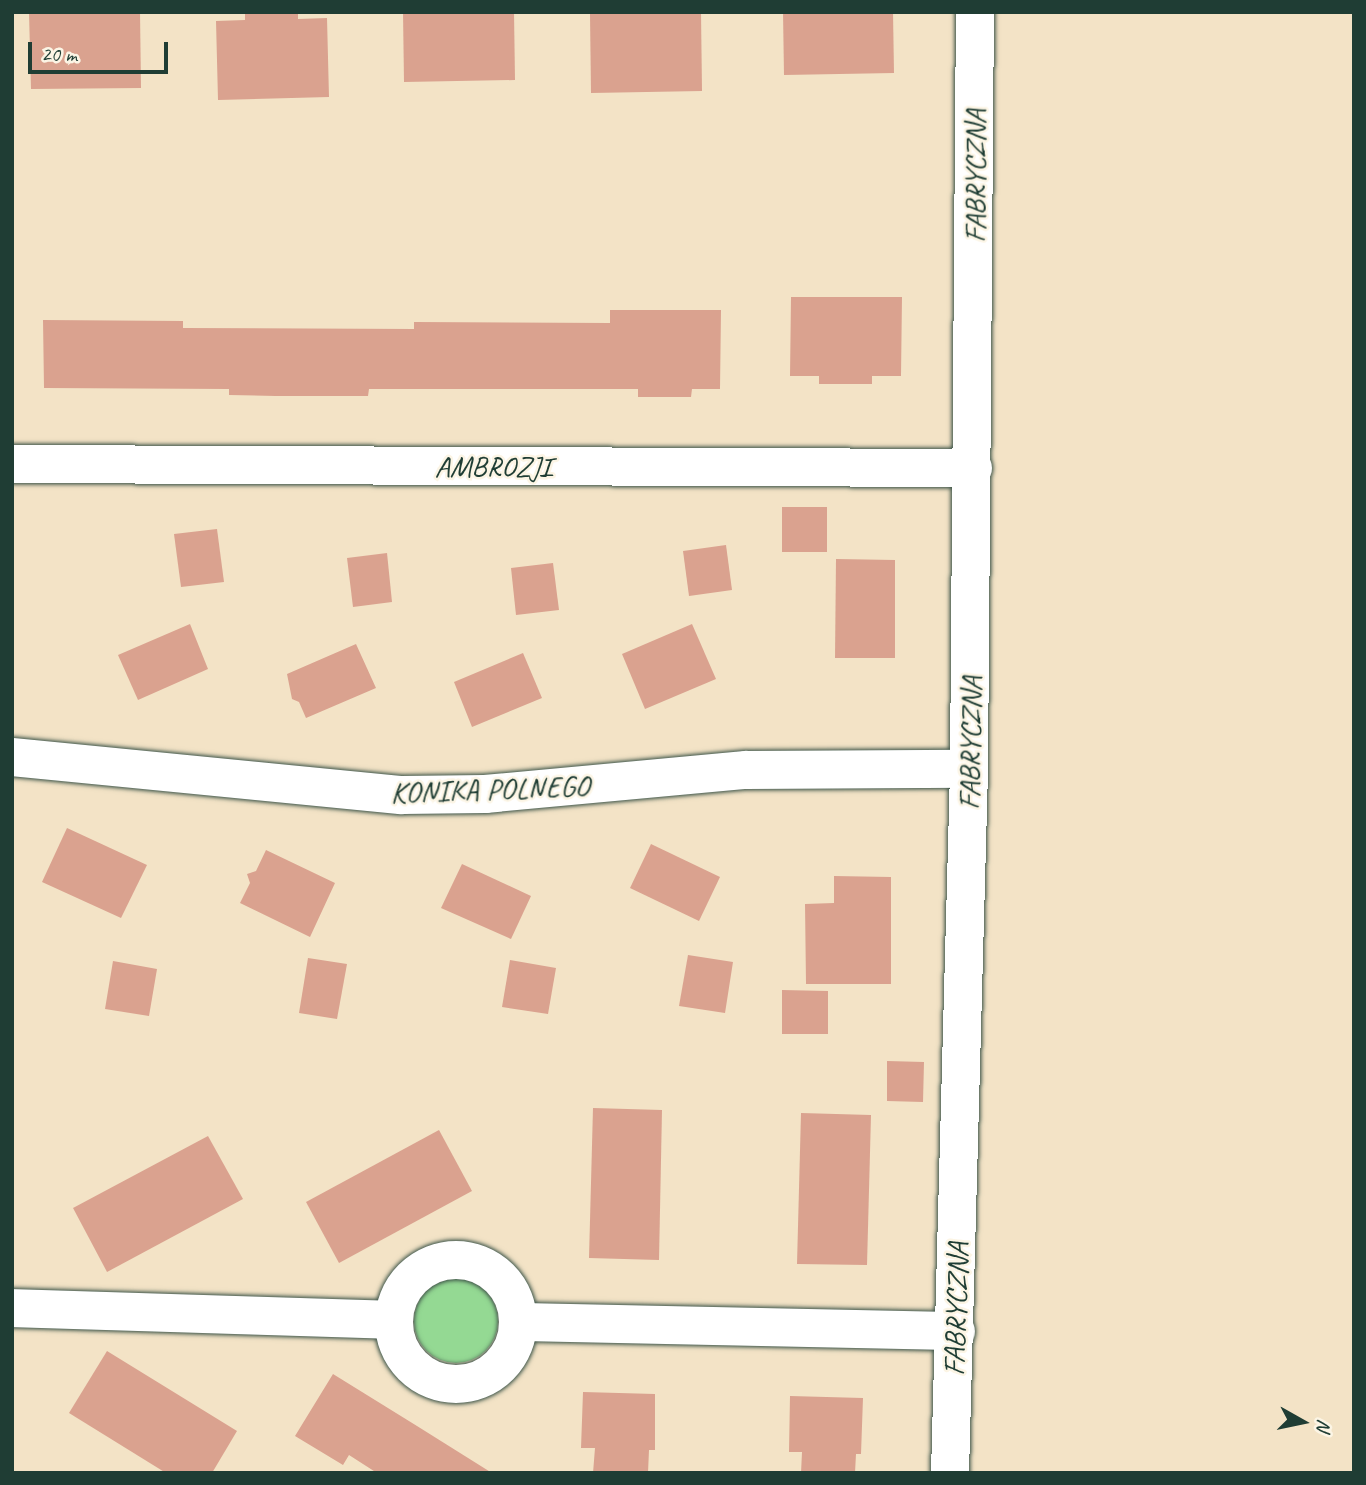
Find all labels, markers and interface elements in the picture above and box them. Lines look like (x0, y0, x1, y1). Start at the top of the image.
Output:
scale bar (32, 28, 172, 72)
text: 20 m (41, 41, 77, 67)
street label: FABRYCZNA (957, 109, 993, 243)
street label: AMBROZJI (434, 448, 552, 484)
street label: FABRYCZNA (951, 676, 989, 810)
street label: KONIKA POLNEGO (390, 768, 590, 810)
street label: FABRYCZNA (936, 1242, 976, 1376)
north arrow (1268, 1387, 1338, 1457)
text: N (1311, 1418, 1337, 1433)

